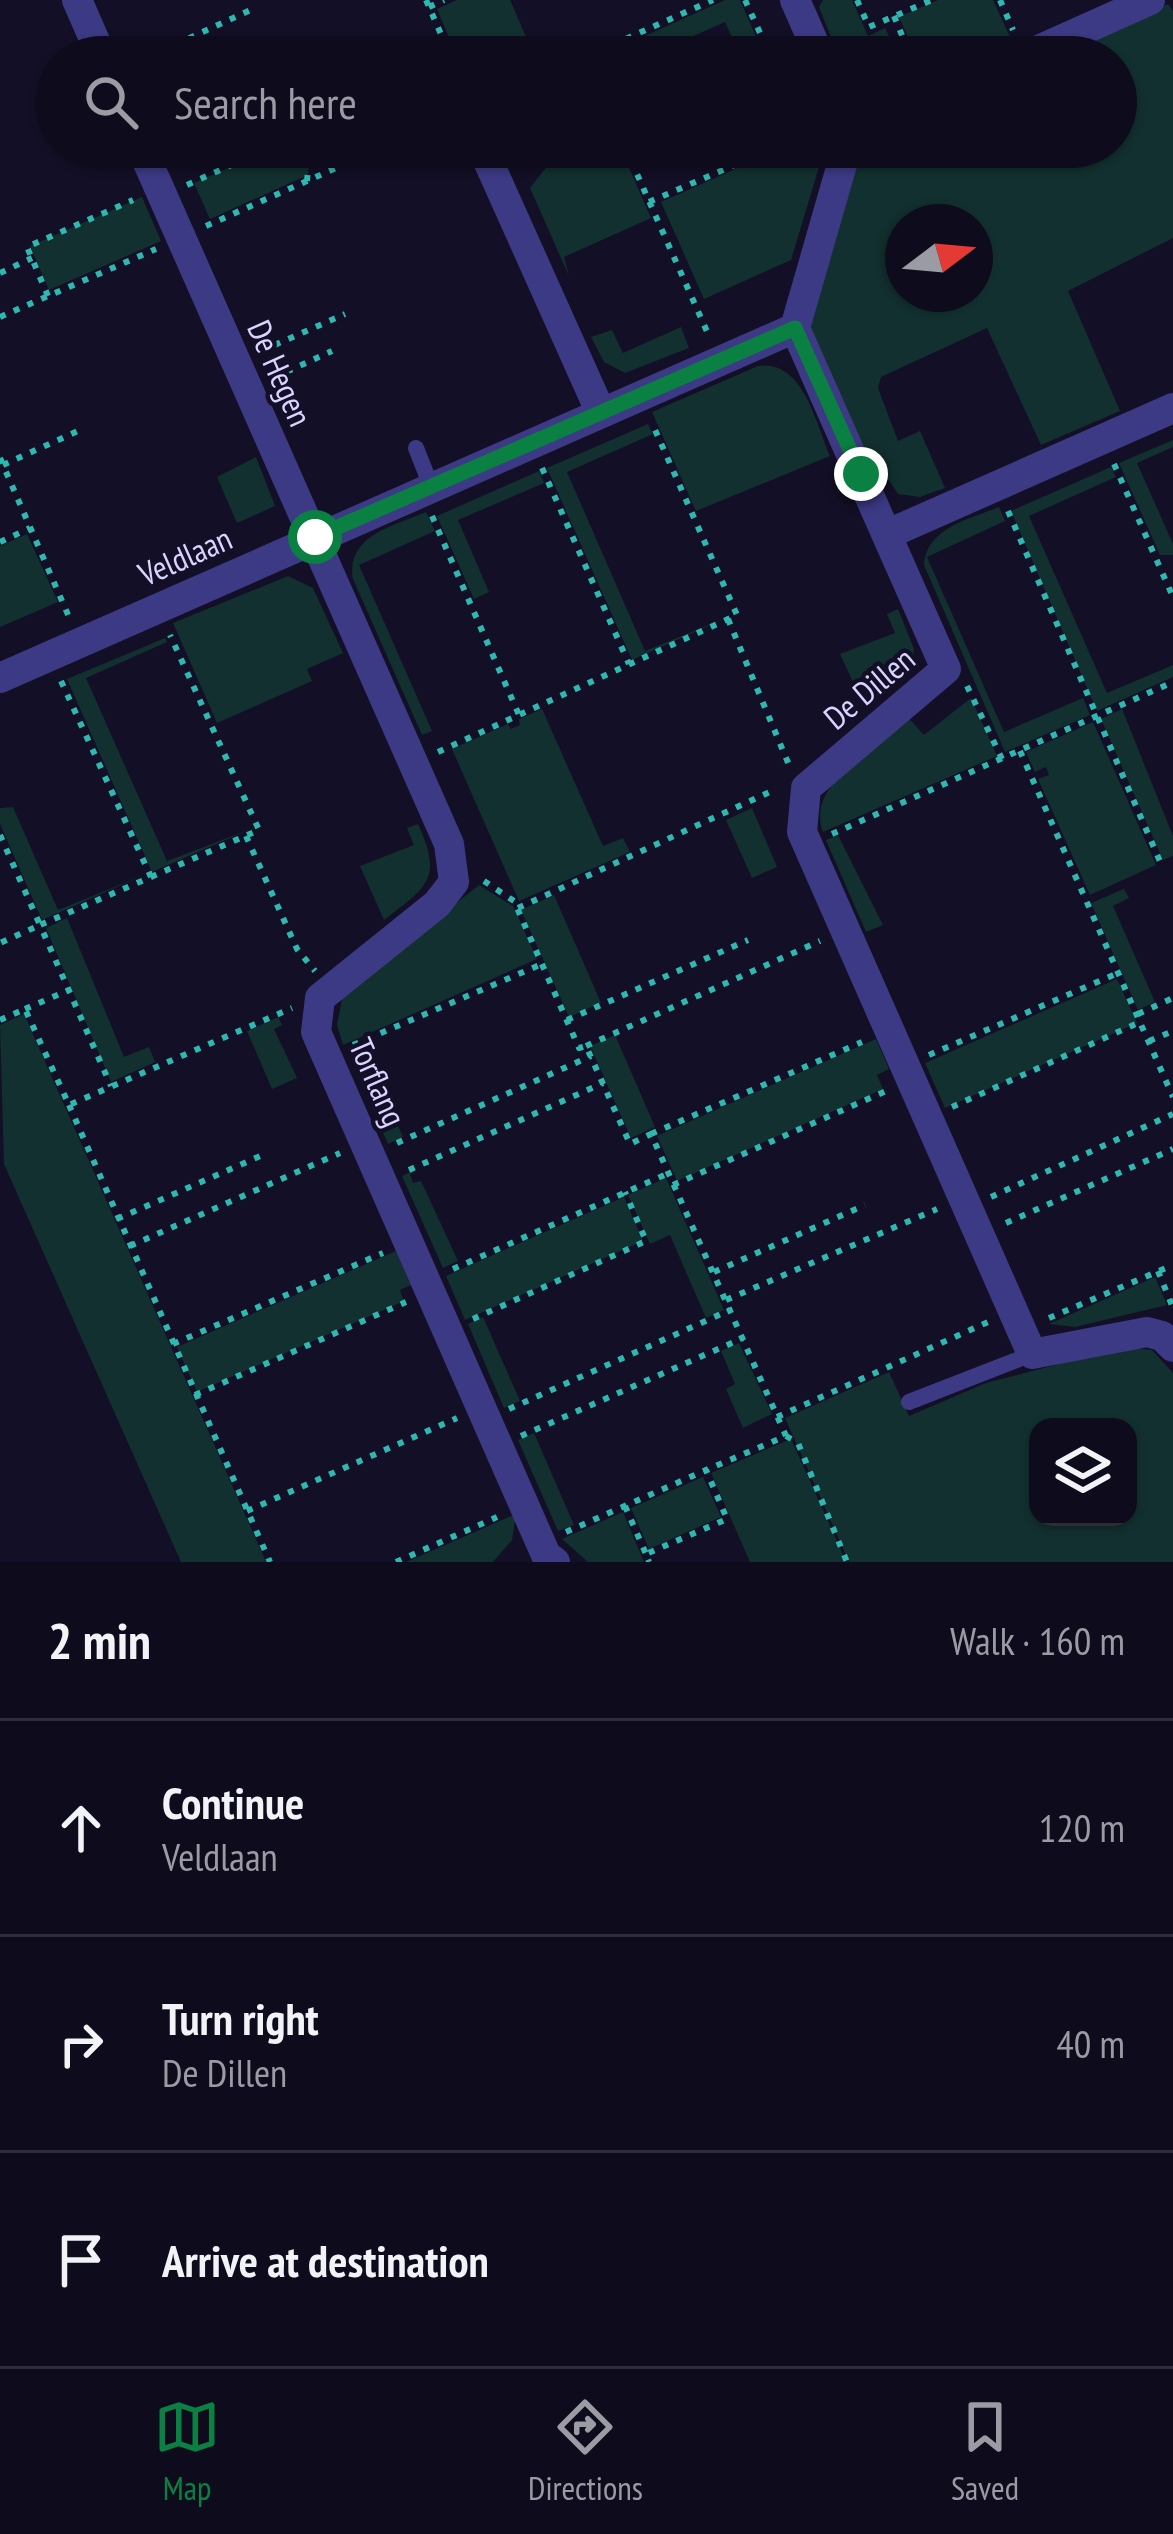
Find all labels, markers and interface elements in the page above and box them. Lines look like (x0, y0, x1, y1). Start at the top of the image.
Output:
search box (36, 36, 1137, 168)
icon: search (78, 69, 144, 135)
text: Search here (174, 73, 357, 131)
north arrow (885, 204, 993, 312)
street label: De Hegen (238, 313, 323, 432)
route end (834, 447, 888, 501)
route start (288, 510, 342, 564)
street label: Veldlaan (130, 516, 238, 595)
street label: De Dillen (814, 637, 923, 738)
street label: Torflang (340, 1031, 417, 1133)
map controls (1029, 1418, 1137, 1526)
button: layers (1029, 1418, 1137, 1526)
text: 2 min (48, 1607, 151, 1673)
text: Walk · 160 m (950, 1615, 1125, 1666)
text: Continue (162, 1773, 304, 1831)
icon: ahead (48, 1795, 114, 1861)
text: 120 m (1039, 1802, 1125, 1853)
text: Veldlaan (162, 1831, 278, 1882)
text: Turn right (162, 1989, 319, 2047)
icon: right (48, 2011, 114, 2077)
text: 40 m (1056, 2018, 1125, 2069)
text: De Dillen (162, 2047, 287, 2098)
icon: arrive (48, 2227, 114, 2293)
text: Arrive at destination (162, 2231, 489, 2289)
tab: Map (154, 2394, 220, 2509)
tab: Directions (528, 2394, 643, 2509)
tab: Saved (951, 2394, 1019, 2509)

